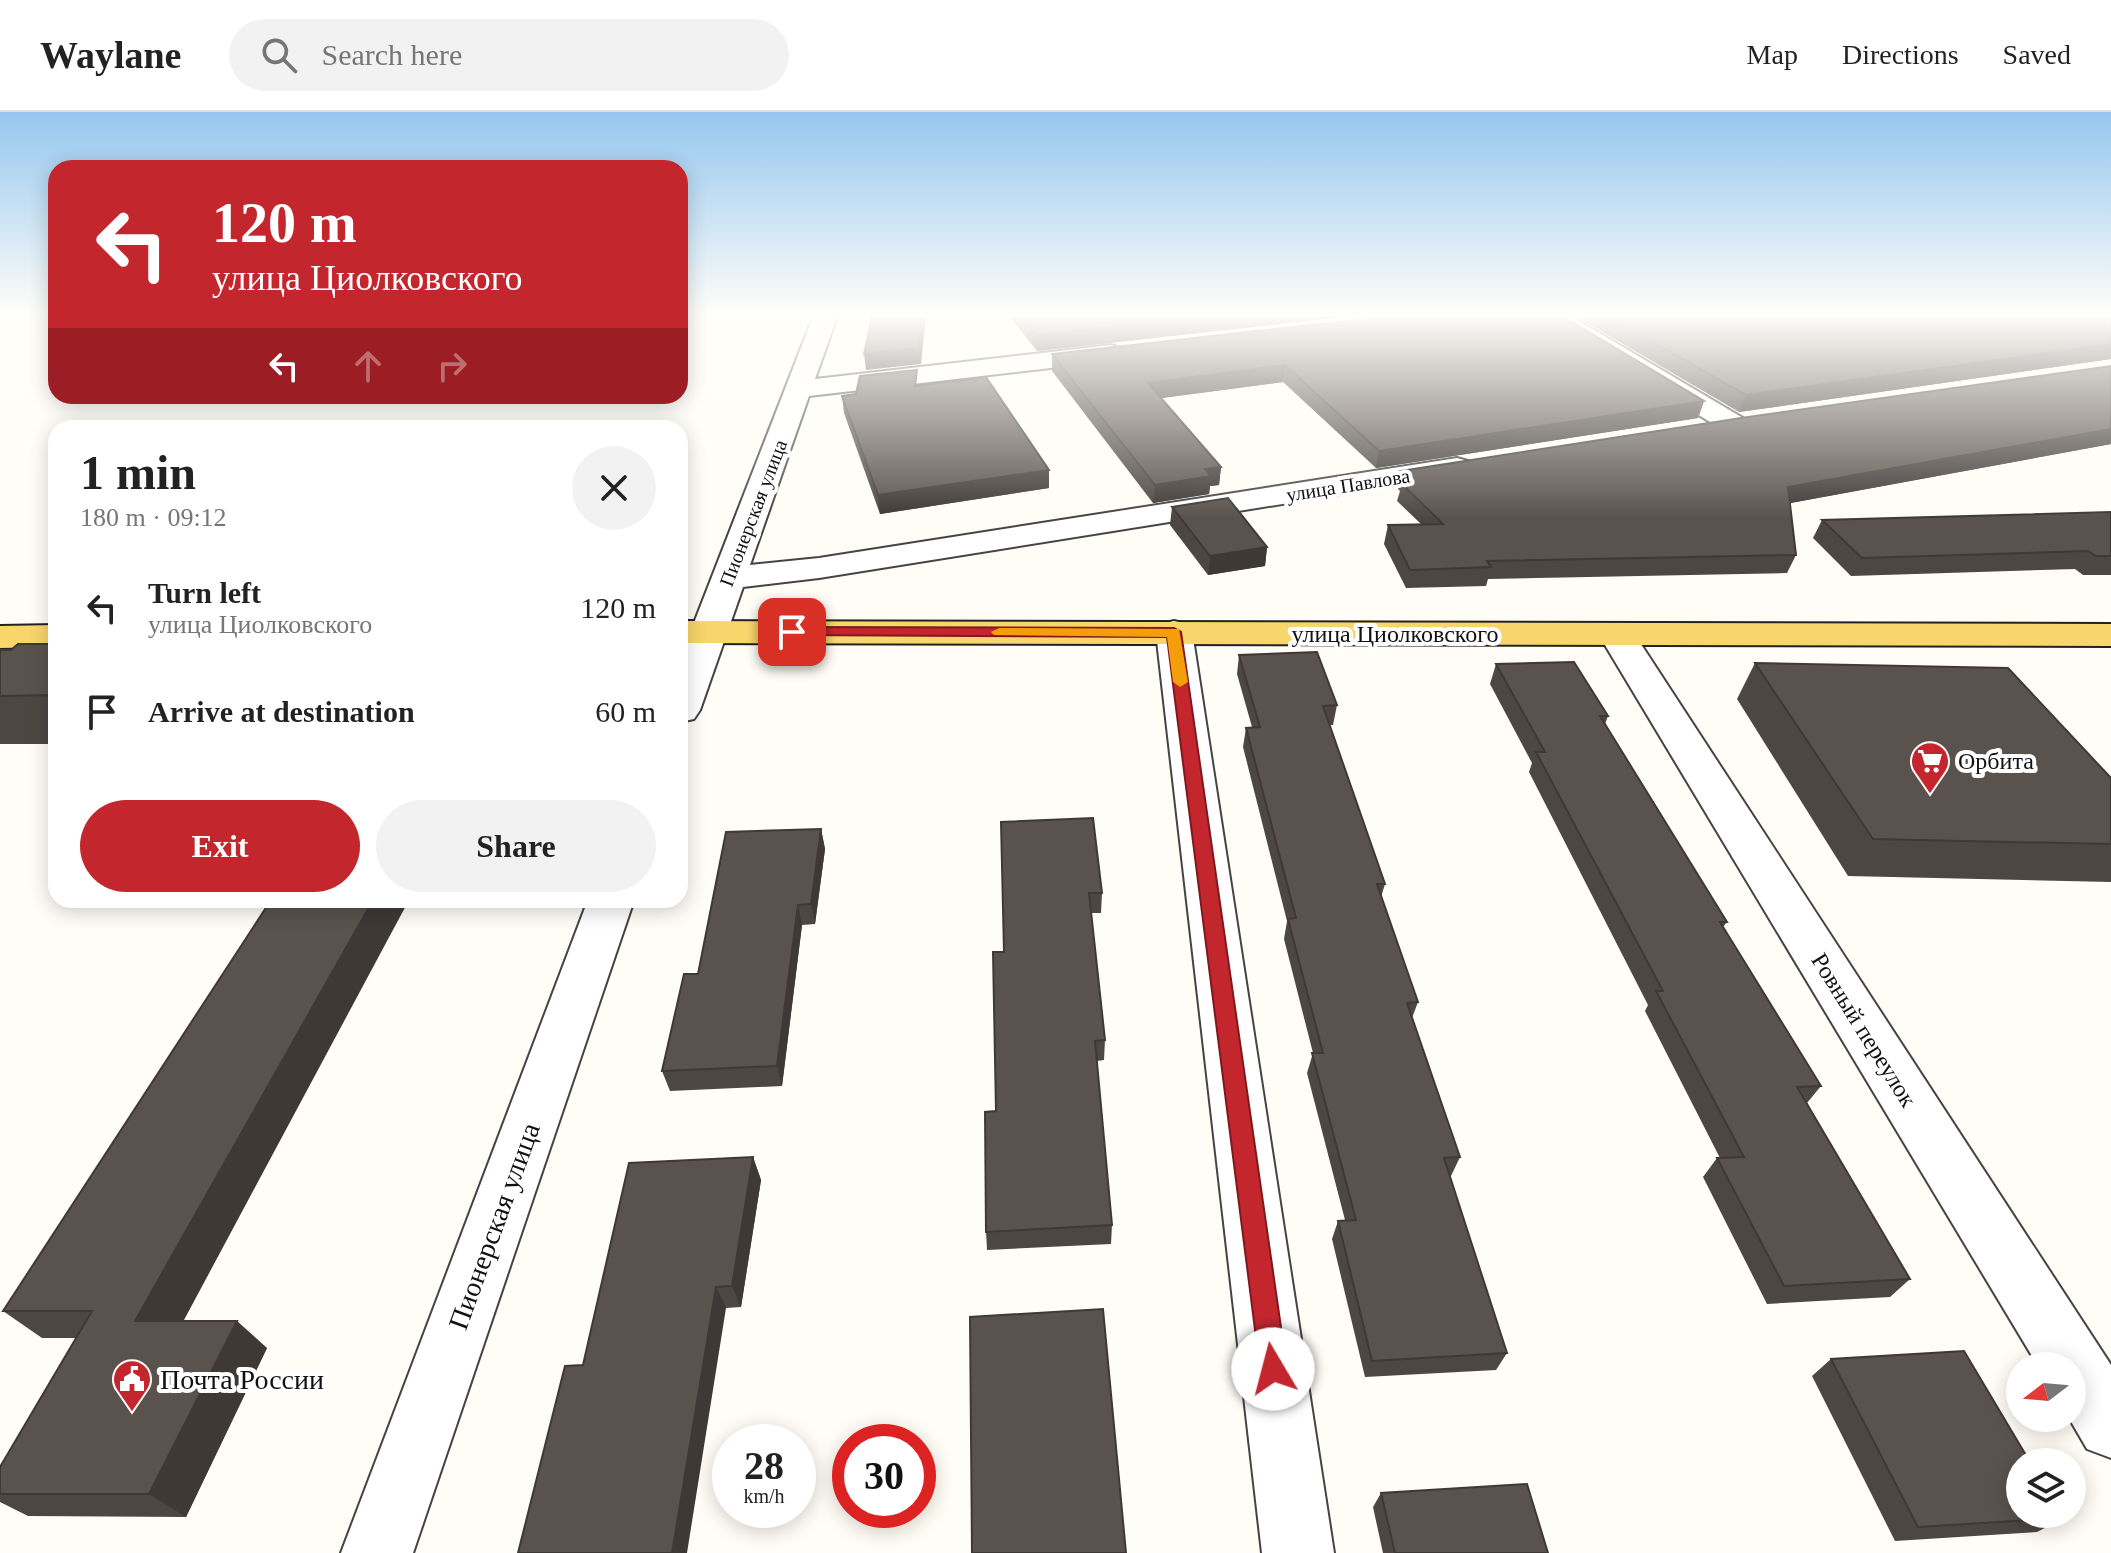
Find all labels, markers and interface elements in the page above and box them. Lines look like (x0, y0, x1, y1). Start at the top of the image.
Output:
search box (229, 19, 789, 91)
icon: search (257, 33, 301, 77)
text: Waylane (40, 34, 181, 76)
text: Search here (321, 38, 462, 71)
text: Map (1747, 39, 1798, 70)
text: Directions (1842, 39, 1959, 70)
text: Saved (2003, 39, 2071, 70)
icon: left (80, 192, 184, 296)
text: 120 m (212, 192, 357, 254)
text: улица Циолковского (212, 258, 523, 298)
icon: left (262, 344, 306, 388)
icon: ahead (346, 344, 390, 388)
icon: right (430, 344, 474, 388)
street label: Пионерская улица (715, 436, 792, 590)
text: 1 min (80, 446, 196, 499)
button: close (572, 446, 656, 530)
street label: улица Павлова (1285, 464, 1412, 507)
text: 180 m · 09:12 (80, 503, 227, 532)
text: Turn left (148, 576, 261, 609)
icon: left (80, 586, 124, 630)
text: 120 m (580, 591, 656, 624)
pin (758, 598, 826, 666)
text: улица Циолковского (148, 610, 372, 639)
icon: arrive (770, 610, 814, 654)
street label: улица Циолковского (1291, 621, 1499, 647)
icon: arrive (80, 690, 124, 734)
text: Arrive at destination (148, 695, 415, 728)
text: 60 m (595, 695, 656, 728)
supermarket icon: Орбита (1909, 740, 1951, 795)
place label: Орбита (1958, 748, 2034, 774)
button: Exit (80, 800, 360, 892)
button: Share (376, 800, 656, 892)
street label: Ровный переулок (1806, 948, 1922, 1112)
street label: Пионерская улица (442, 1118, 546, 1334)
position arrow (1231, 1327, 1315, 1411)
north arrow (2006, 1352, 2086, 1432)
map controls (2006, 1352, 2086, 1528)
public building icon: Почта России (111, 1358, 153, 1413)
place label: Почта России (160, 1364, 324, 1395)
speed limit sign: 30 (832, 1424, 936, 1528)
text: 28 (744, 1443, 784, 1488)
button: layers (2006, 1448, 2086, 1528)
text: km/h (743, 1485, 785, 1507)

